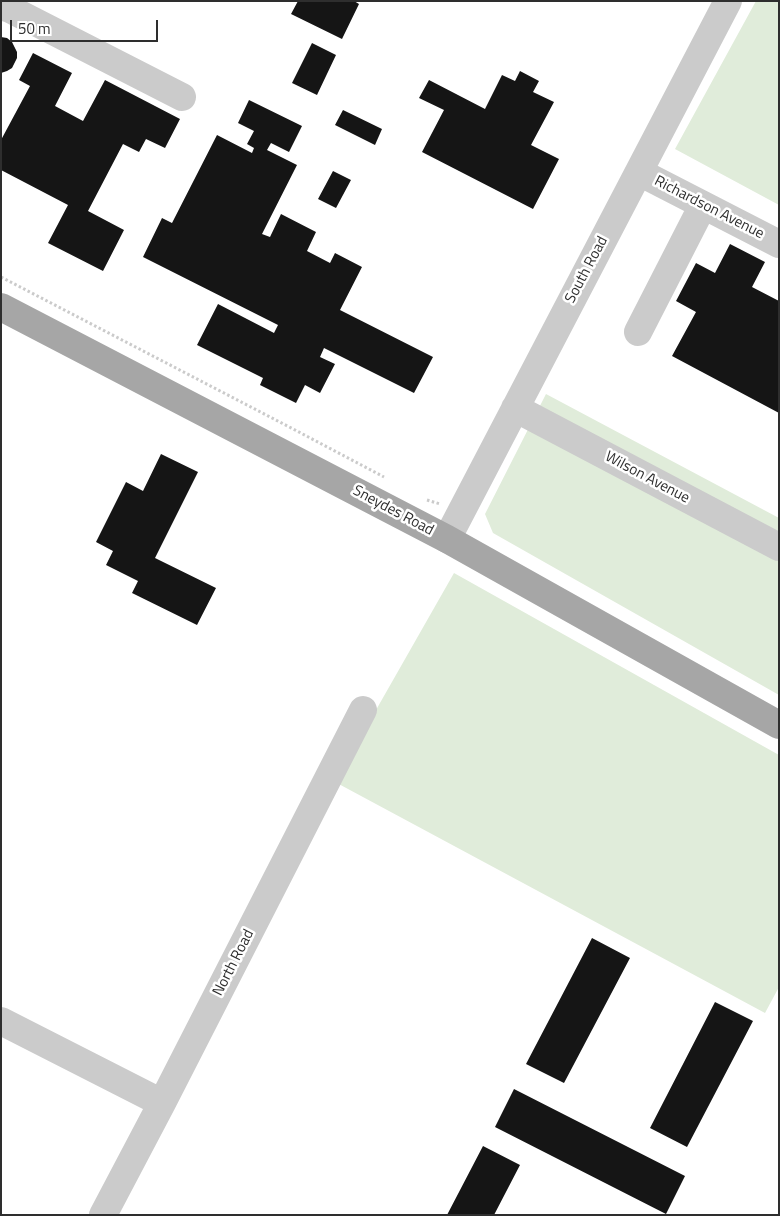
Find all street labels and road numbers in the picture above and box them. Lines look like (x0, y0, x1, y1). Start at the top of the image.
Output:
street label: Richardson Avenue (651, 173, 767, 243)
street label: South Road (562, 233, 612, 307)
street label: Wilson Avenue (602, 448, 692, 508)
street label: Sneydes Road (349, 482, 437, 540)
street label: North Road (210, 927, 258, 999)

